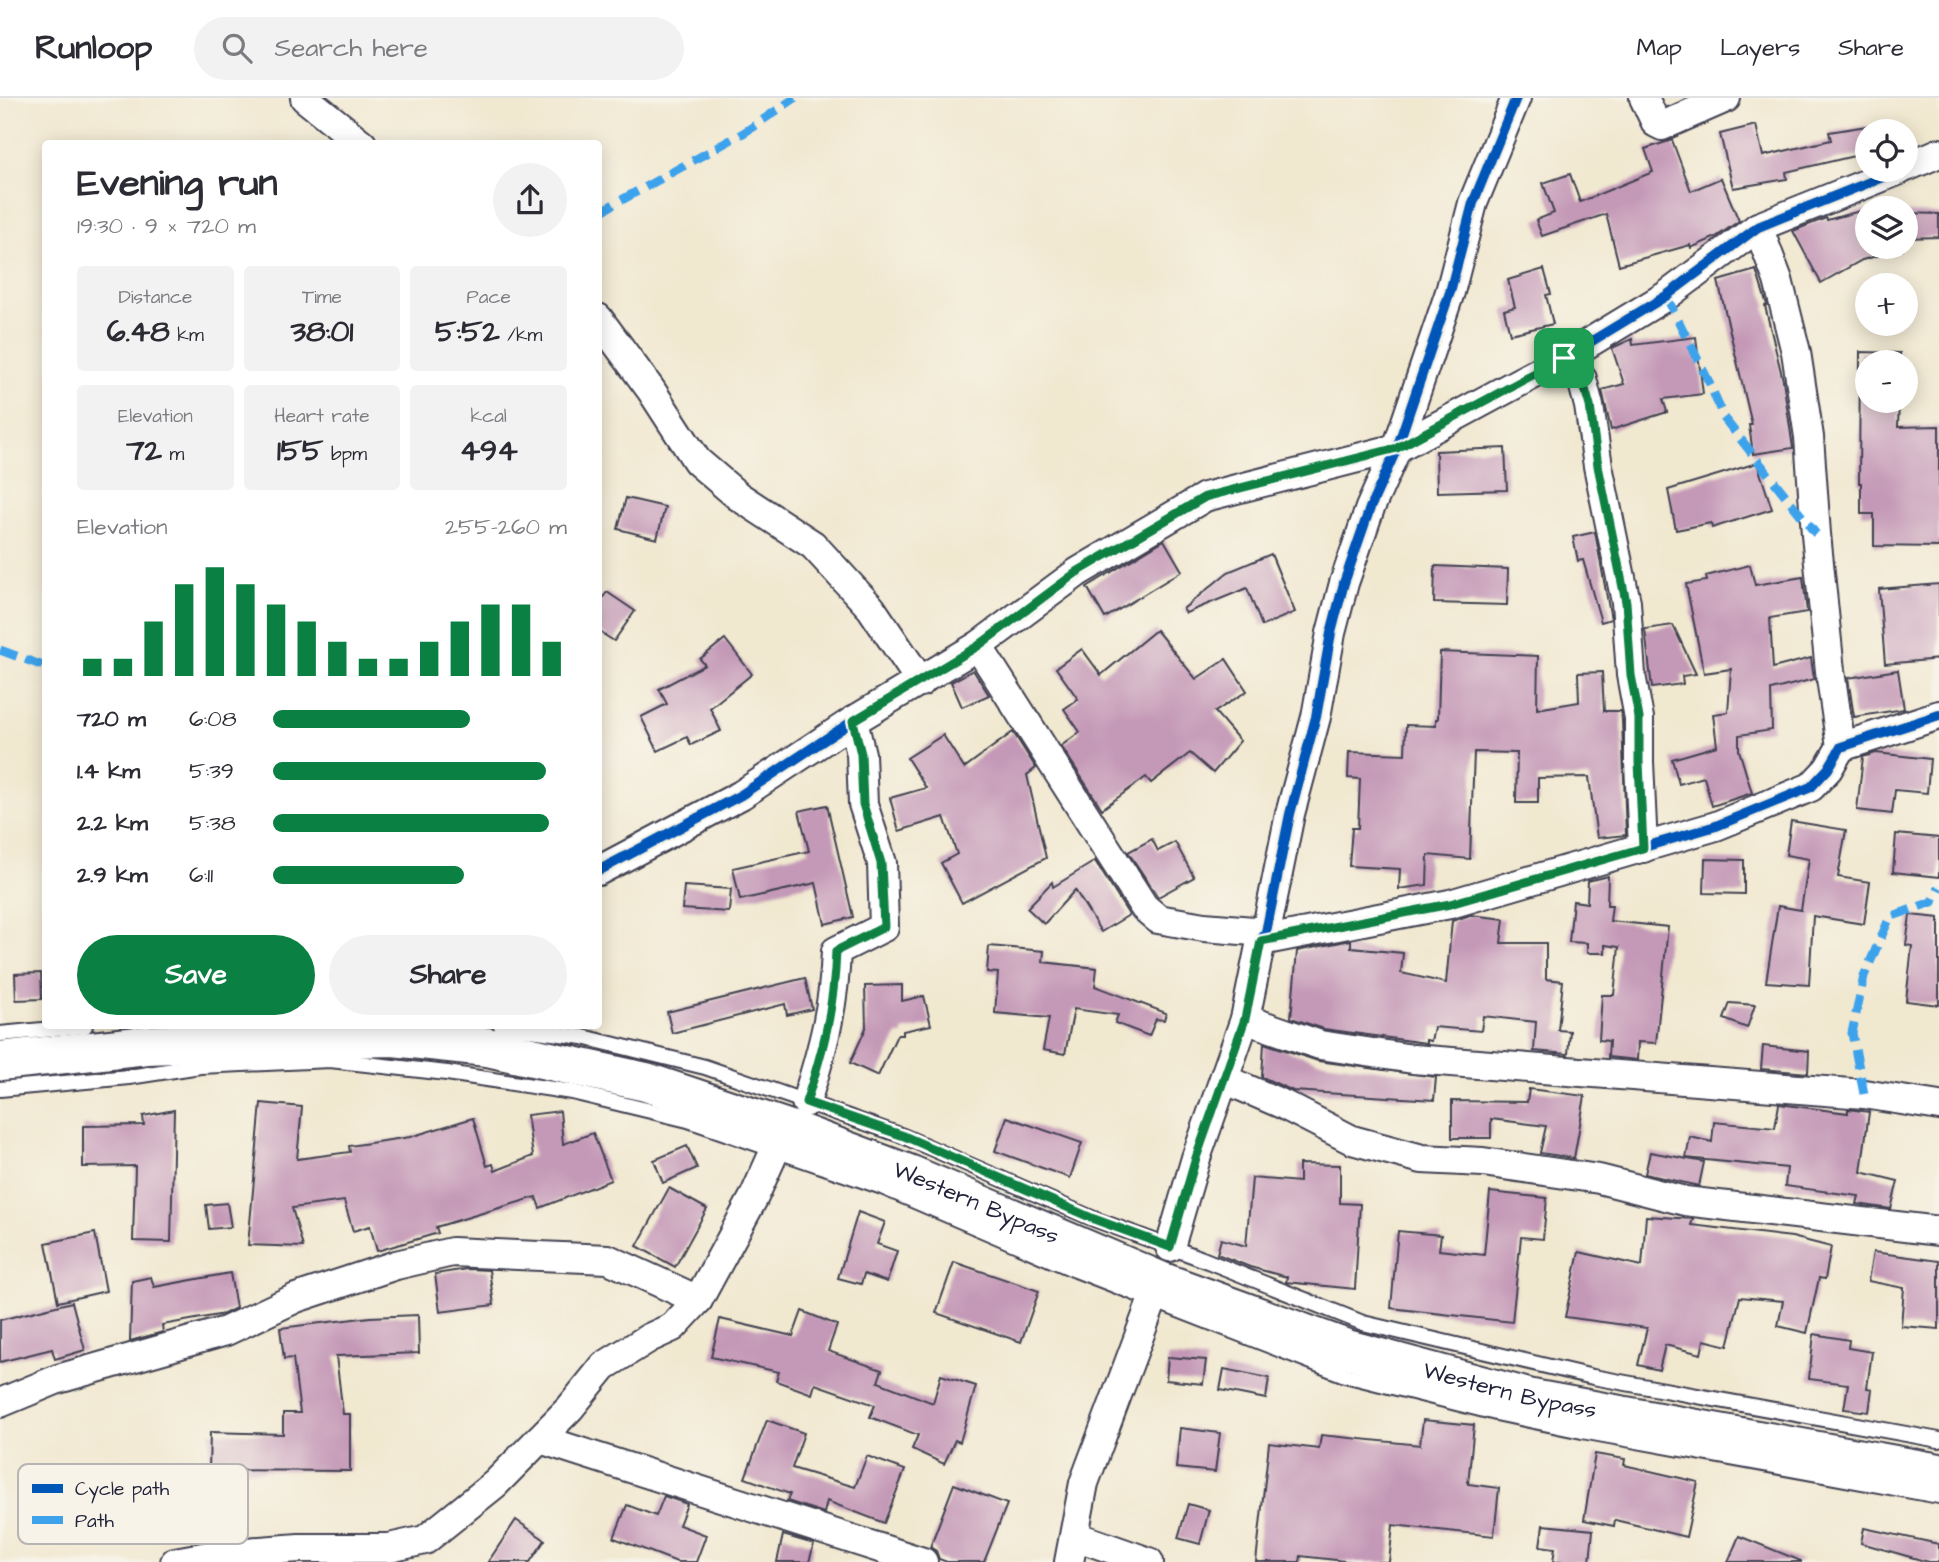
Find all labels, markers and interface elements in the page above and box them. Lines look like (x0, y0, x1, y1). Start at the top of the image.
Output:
search box (194, 17, 684, 80)
text: Runloop (35, 25, 152, 71)
icon: search (218, 29, 256, 67)
text: Search here (274, 30, 428, 66)
text: Map (1637, 31, 1682, 65)
text: Layers (1720, 31, 1800, 65)
text: Share (1838, 31, 1904, 65)
map controls (1855, 119, 1918, 413)
button: locate (1855, 119, 1918, 182)
text: Evening run (77, 158, 278, 210)
button: share (493, 163, 567, 237)
button: layers (1855, 196, 1918, 259)
text: 19:30 · 9 × 720 m (77, 210, 256, 242)
button: + (1855, 273, 1918, 336)
text: Distance (118, 284, 192, 311)
text: Time (302, 284, 342, 311)
text: Pace (467, 284, 511, 311)
text: 6.48 (107, 311, 170, 353)
text: 38:01 (291, 311, 353, 353)
text: 5:52 (435, 311, 500, 353)
text: km (170, 322, 204, 349)
text: /km (500, 322, 542, 349)
pin (1534, 328, 1594, 388)
icon: arrive (1545, 339, 1583, 377)
button: − (1855, 350, 1918, 413)
text: Elevation (118, 403, 193, 430)
text: Heart rate (274, 403, 370, 430)
text: kcal (470, 403, 507, 430)
text: 72 (126, 430, 162, 472)
text: 155 (277, 430, 323, 472)
text: 494 (460, 430, 518, 472)
text: m (162, 441, 184, 468)
text: bpm (323, 441, 367, 468)
text: Elevation (77, 511, 168, 543)
text: 255–260 m (445, 511, 567, 543)
text: 720 m (77, 703, 146, 735)
text: 6:08 (189, 703, 237, 735)
text: 1.4 km (77, 755, 140, 787)
text: 5:39 (189, 755, 234, 787)
text: 2.2 km (77, 807, 148, 839)
text: 5:38 (189, 807, 236, 839)
text: 2.9 km (77, 859, 148, 891)
text: 6:11 (189, 859, 213, 891)
button: Save (77, 935, 315, 1015)
button: Share (329, 935, 567, 1015)
street label: Western Bypass (889, 1154, 1064, 1252)
street label: Western Bypass (1420, 1354, 1599, 1426)
legend (18, 1464, 248, 1544)
text: Cycle path (75, 1476, 170, 1504)
text: Path (75, 1508, 114, 1535)

